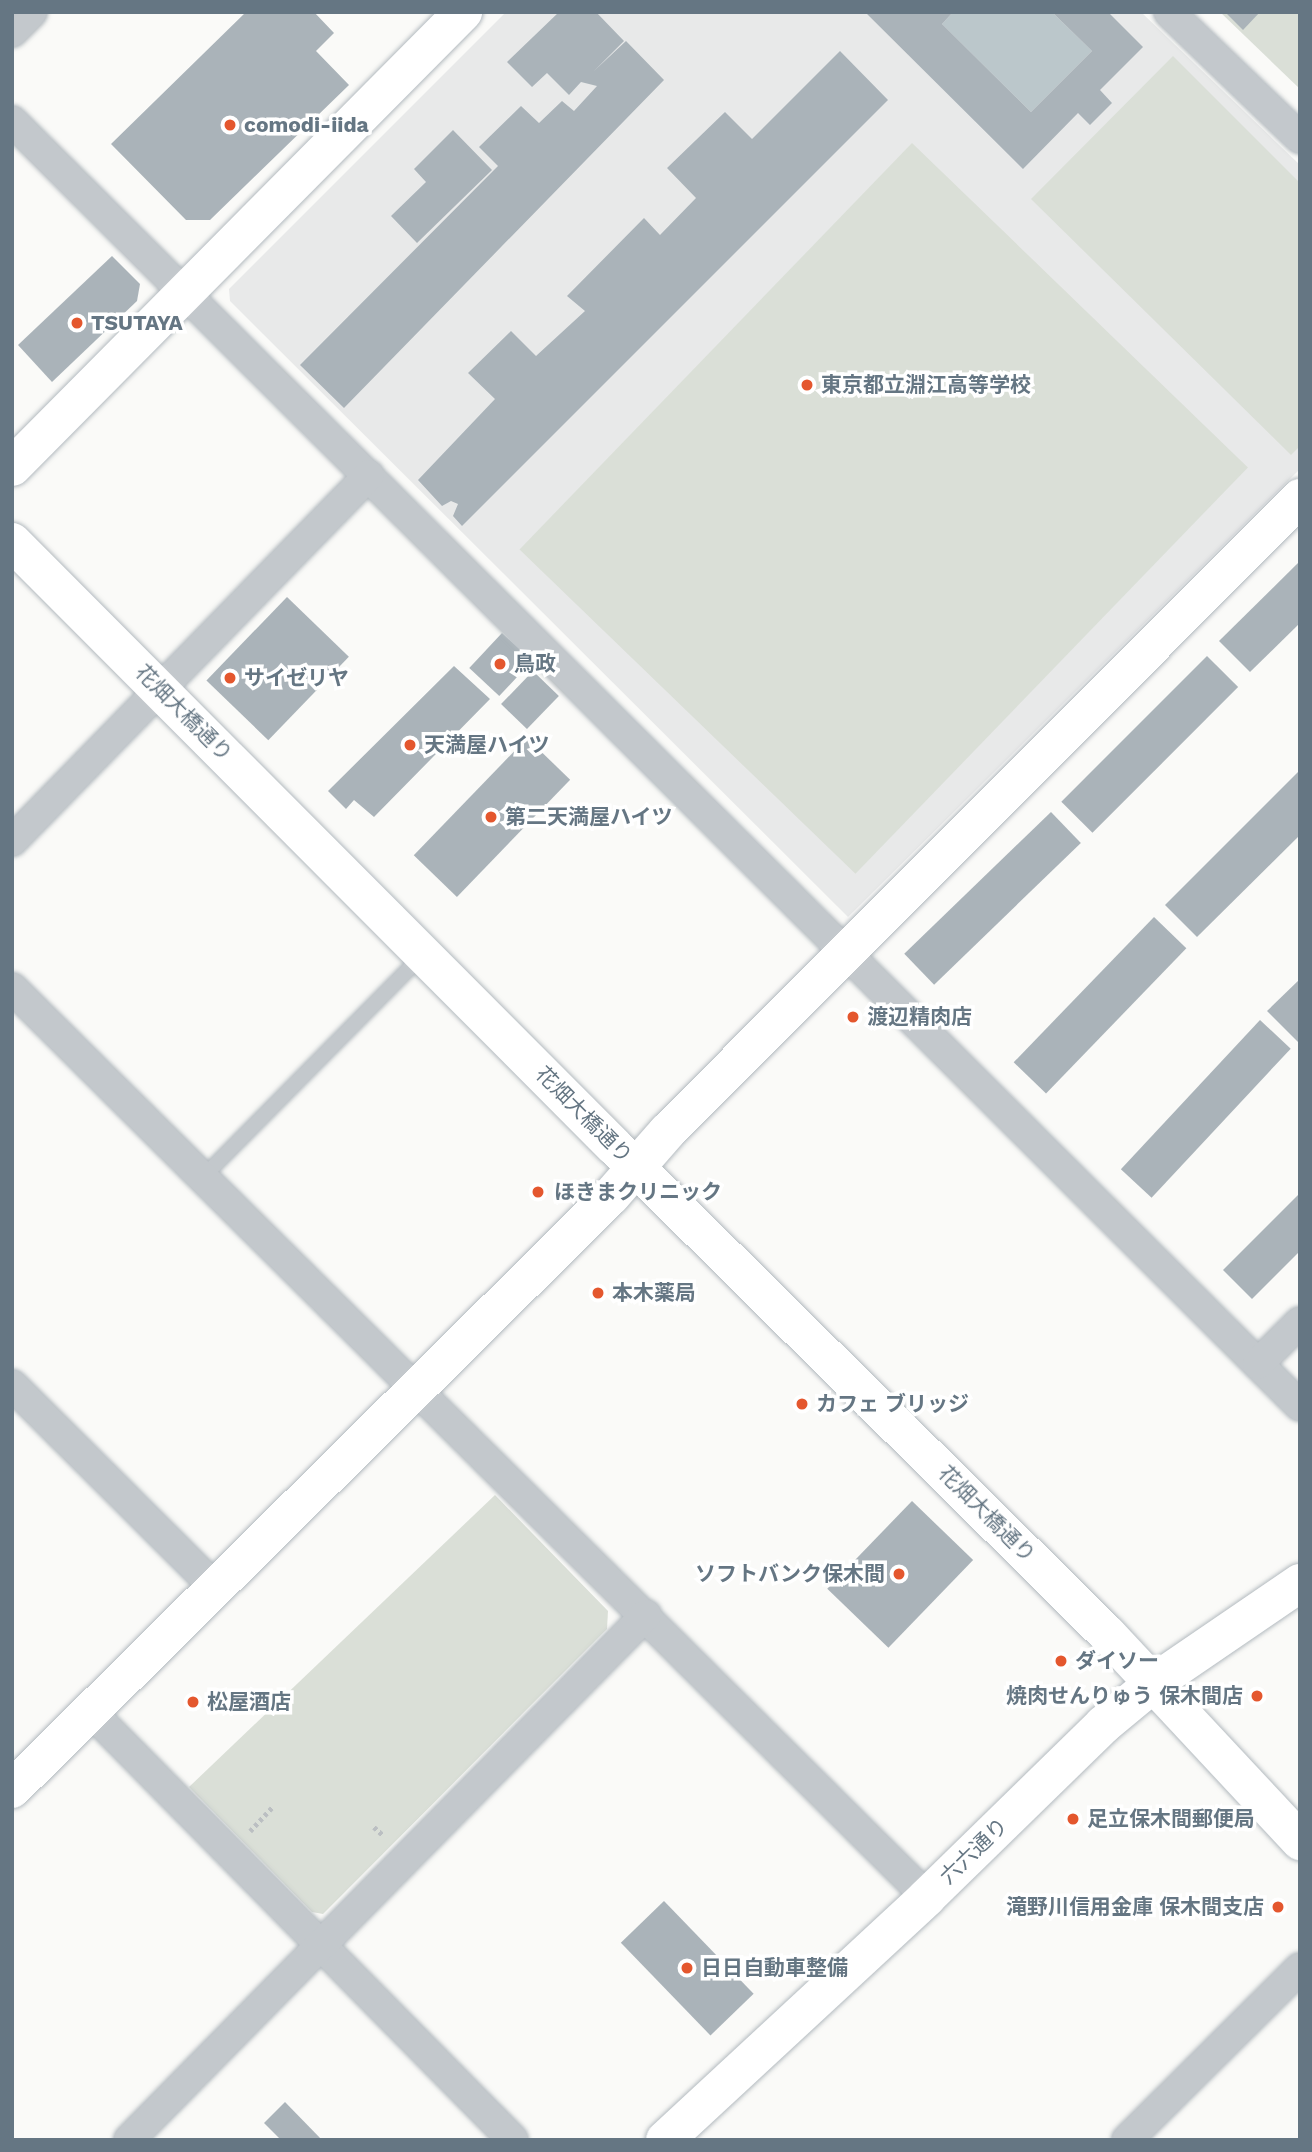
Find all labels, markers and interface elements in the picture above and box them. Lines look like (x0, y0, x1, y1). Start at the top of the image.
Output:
place label: comodi-iida (244, 112, 369, 138)
marker: comodi-iida (222, 117, 238, 133)
place label: TSUTAYA (91, 310, 183, 336)
marker: TSUTAYA (69, 315, 85, 331)
place label: 東京都立淵江高等学校 (821, 372, 1031, 398)
marker: 東京都立淵江高等学校 (799, 377, 815, 393)
place label: 鳥政 (514, 651, 556, 677)
marker: 鳥政 (492, 656, 508, 672)
street label: 花畑大橋通り (131, 660, 237, 766)
place label: サイゼリヤ (244, 665, 349, 691)
marker: サイゼリヤ (222, 670, 238, 686)
place label: 天満屋ハイツ (424, 732, 550, 758)
marker: 天満屋ハイツ (402, 737, 418, 753)
place label: 第二天満屋ハイツ (505, 804, 673, 830)
marker: 第二天満屋ハイツ (483, 809, 499, 825)
place label: 渡辺精肉店 (867, 1004, 972, 1030)
marker: 渡辺精肉店 (845, 1009, 861, 1025)
street label: 花畑大橋通り (531, 1062, 637, 1168)
place label: ほきまクリニック (554, 1179, 722, 1205)
marker: ほきまクリニック (528, 1182, 548, 1202)
place label: 本木薬局 (612, 1280, 696, 1306)
marker: 本木薬局 (590, 1285, 606, 1301)
place label: カフェ ブリッジ (816, 1391, 969, 1417)
marker: カフェ ブリッジ (794, 1396, 810, 1412)
street label: 花畑大橋通り (934, 1461, 1040, 1567)
place label: ソフトバンク保木間 (696, 1561, 885, 1587)
marker: ソフトバンク保木間 (891, 1566, 907, 1582)
place label: ダイソー (1075, 1648, 1159, 1674)
marker: ダイソー (1053, 1653, 1069, 1669)
place label: 焼肉せんりゅう 保木間店 (1006, 1683, 1243, 1709)
marker: 焼肉せんりゅう 保木間店 (1249, 1688, 1265, 1704)
place label: 松屋酒店 (207, 1689, 291, 1715)
marker: 松屋酒店 (185, 1694, 201, 1710)
place label: 足立保木間郵便局 (1087, 1806, 1255, 1832)
marker: 足立保木間郵便局 (1065, 1811, 1081, 1827)
street label: 六六通り (935, 1813, 1013, 1889)
place label: 滝野川信用金庫 保木間支店 (1006, 1894, 1264, 1920)
marker: 滝野川信用金庫 保木間支店 (1270, 1899, 1286, 1915)
place label: 日日自動車整備 (701, 1955, 848, 1981)
marker: 日日自動車整備 (679, 1960, 695, 1976)

